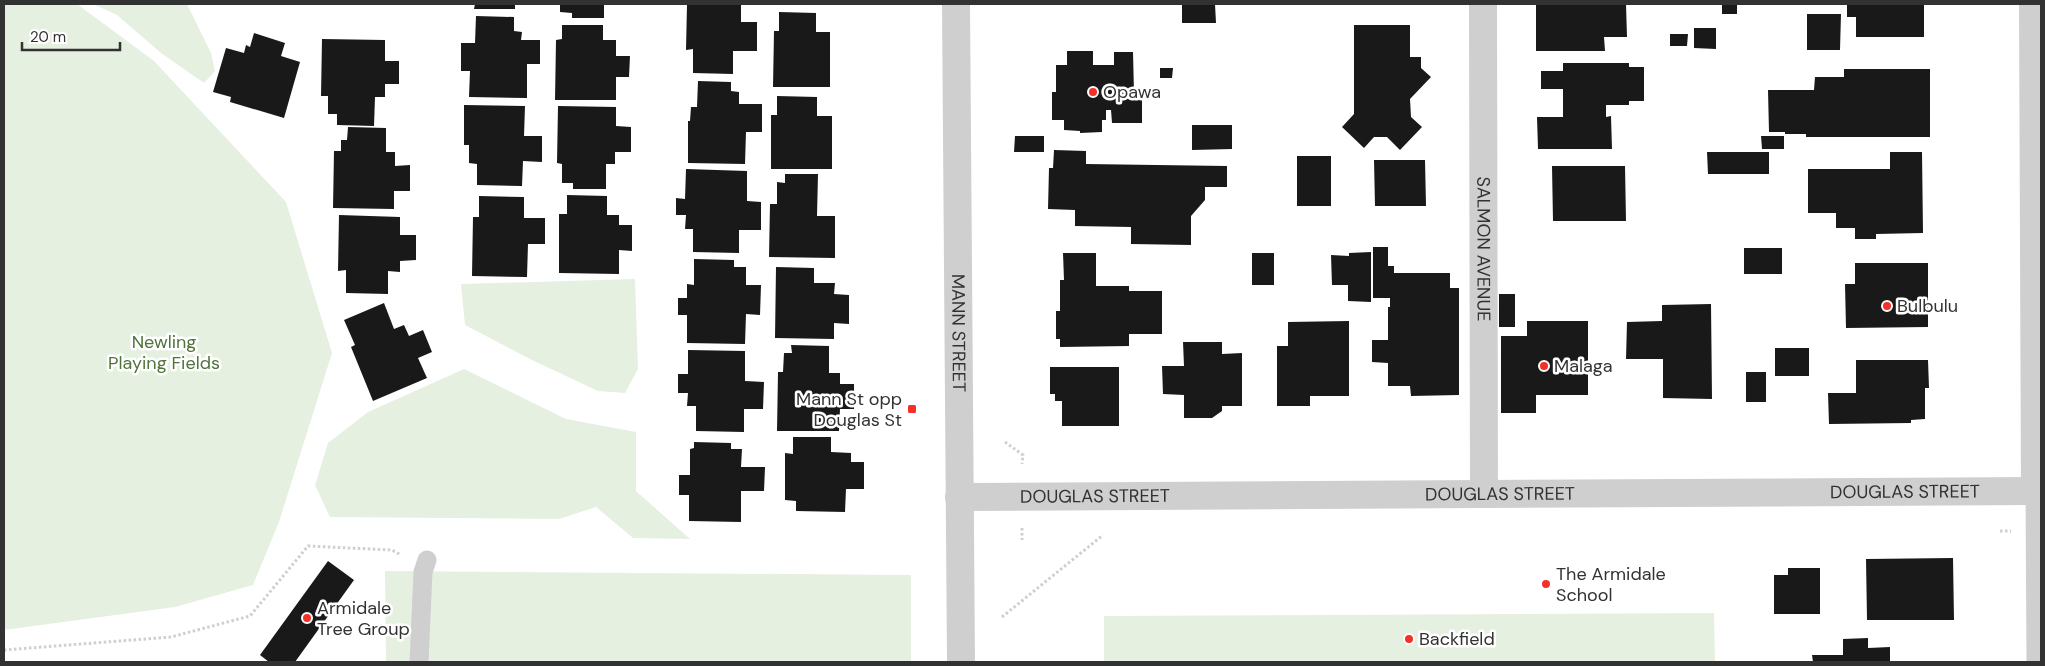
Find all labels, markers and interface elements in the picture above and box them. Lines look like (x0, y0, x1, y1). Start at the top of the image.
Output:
scale bar (22, 20, 120, 52)
text: 20 m (30, 27, 66, 47)
place label: Opawa (1103, 80, 1161, 104)
marker: Opawa (1087, 86, 1099, 98)
street label: SALMON AVENUE (1471, 176, 1496, 322)
street label: MANN STREET (946, 274, 971, 392)
place label: Bulbulu (1897, 294, 1958, 318)
marker: Bulbulu (1881, 300, 1893, 312)
park label: Newling Playing Fields (108, 330, 220, 375)
place label: Malaga (1554, 354, 1613, 378)
marker: Malaga (1538, 360, 1550, 372)
place label: Mann St opp Douglas St (796, 387, 902, 432)
marker: Mann St opp Douglas St (906, 403, 918, 415)
street label: DOUGLAS STREET (1830, 479, 1980, 504)
street label: DOUGLAS STREET (1425, 482, 1575, 506)
street label: DOUGLAS STREET (1020, 484, 1170, 509)
place label: The Armidale School (1556, 562, 1666, 607)
marker: The Armidale School (1540, 578, 1552, 590)
place label: Armidale Tree Group (317, 596, 410, 641)
marker: Armidale Tree Group (301, 612, 313, 624)
place label: Backfield (1419, 627, 1495, 651)
marker: Backfield (1403, 633, 1415, 645)

